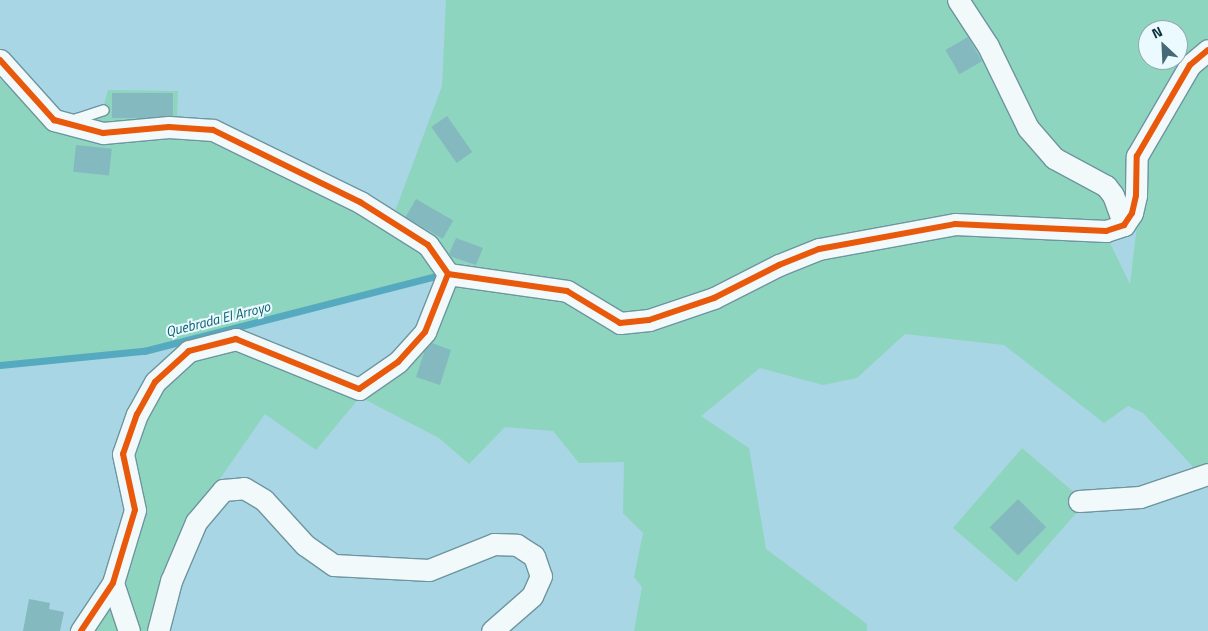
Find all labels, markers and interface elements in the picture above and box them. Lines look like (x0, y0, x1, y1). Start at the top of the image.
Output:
north arrow (1138, 20, 1188, 70)
text: N (1148, 20, 1166, 43)
water label: Quebrada El Arroyo (164, 298, 272, 340)

